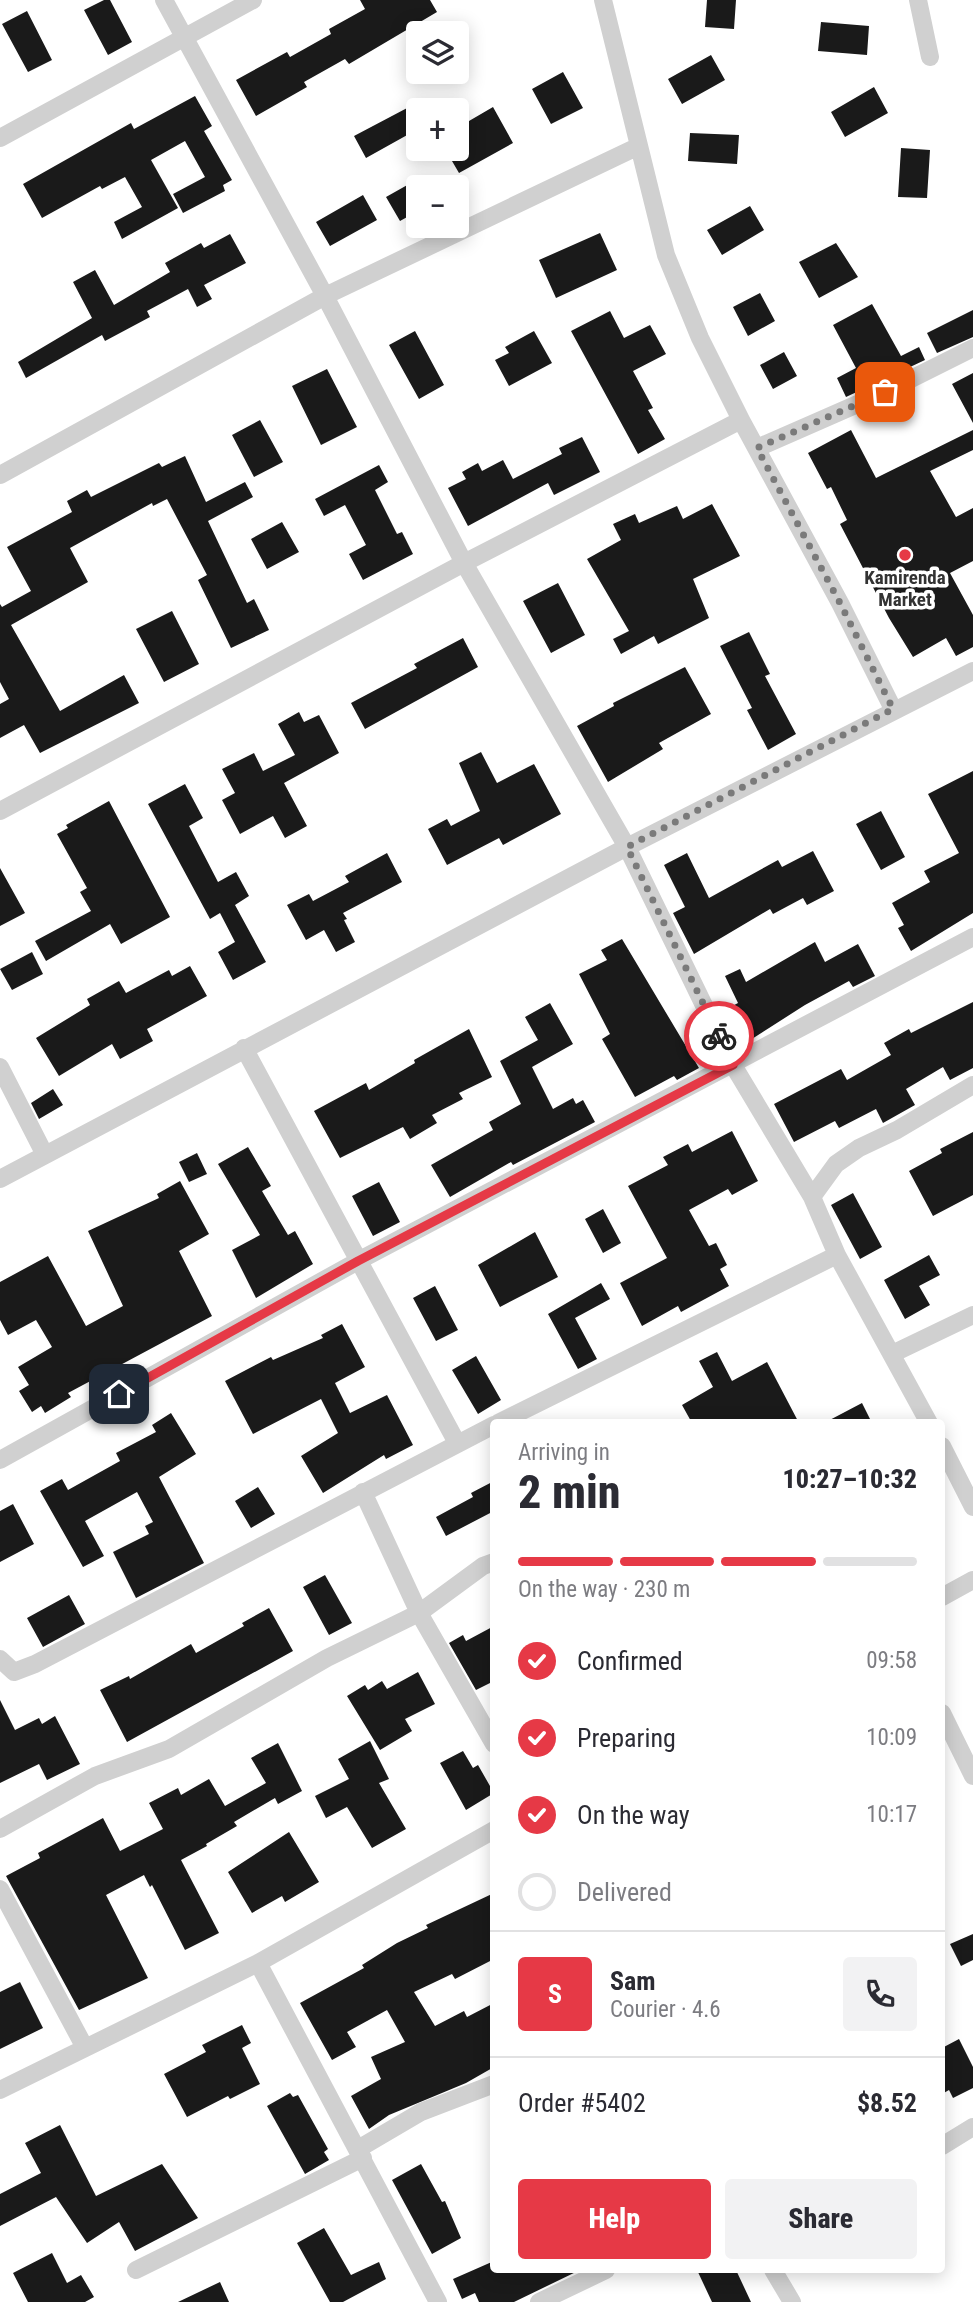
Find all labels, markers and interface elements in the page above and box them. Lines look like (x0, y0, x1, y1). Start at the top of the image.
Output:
map controls (406, 21, 469, 238)
button: layers (406, 21, 469, 84)
button: + (406, 98, 469, 161)
button: − (406, 175, 469, 238)
pin (855, 362, 915, 422)
icon: bag (866, 373, 904, 411)
marker: Kamirenda Market (897, 547, 913, 563)
place label: Kamirenda Market (864, 566, 946, 611)
courier (684, 1001, 754, 1071)
icon: bike (700, 1017, 738, 1055)
pin (89, 1364, 149, 1424)
icon: home (100, 1375, 138, 1413)
text: Arriving in (518, 1439, 610, 1466)
text: 10:27–10:32 (783, 1464, 917, 1494)
text: 2 min (518, 1465, 621, 1519)
text: On the way · 230 m (518, 1576, 690, 1603)
icon: check (518, 1642, 556, 1680)
text: Confirmed (577, 1646, 683, 1676)
text: 09:58 (866, 1647, 917, 1674)
icon: check (518, 1719, 556, 1757)
text: Preparing (577, 1723, 676, 1753)
text: 10:09 (866, 1724, 917, 1751)
icon: check (518, 1796, 556, 1834)
text: On the way (577, 1800, 690, 1830)
text: 10:17 (866, 1801, 917, 1828)
text: Delivered (577, 1877, 672, 1907)
button: phone (843, 1957, 917, 2031)
text: Sam (610, 1966, 656, 1996)
text: S (548, 1979, 562, 2009)
text: Courier · 4.6 (610, 1996, 721, 2023)
text: Order #5402 (518, 2088, 646, 2118)
text: $8.52 (857, 2088, 917, 2118)
button: Help (518, 2179, 711, 2259)
button: Share (725, 2179, 917, 2259)

